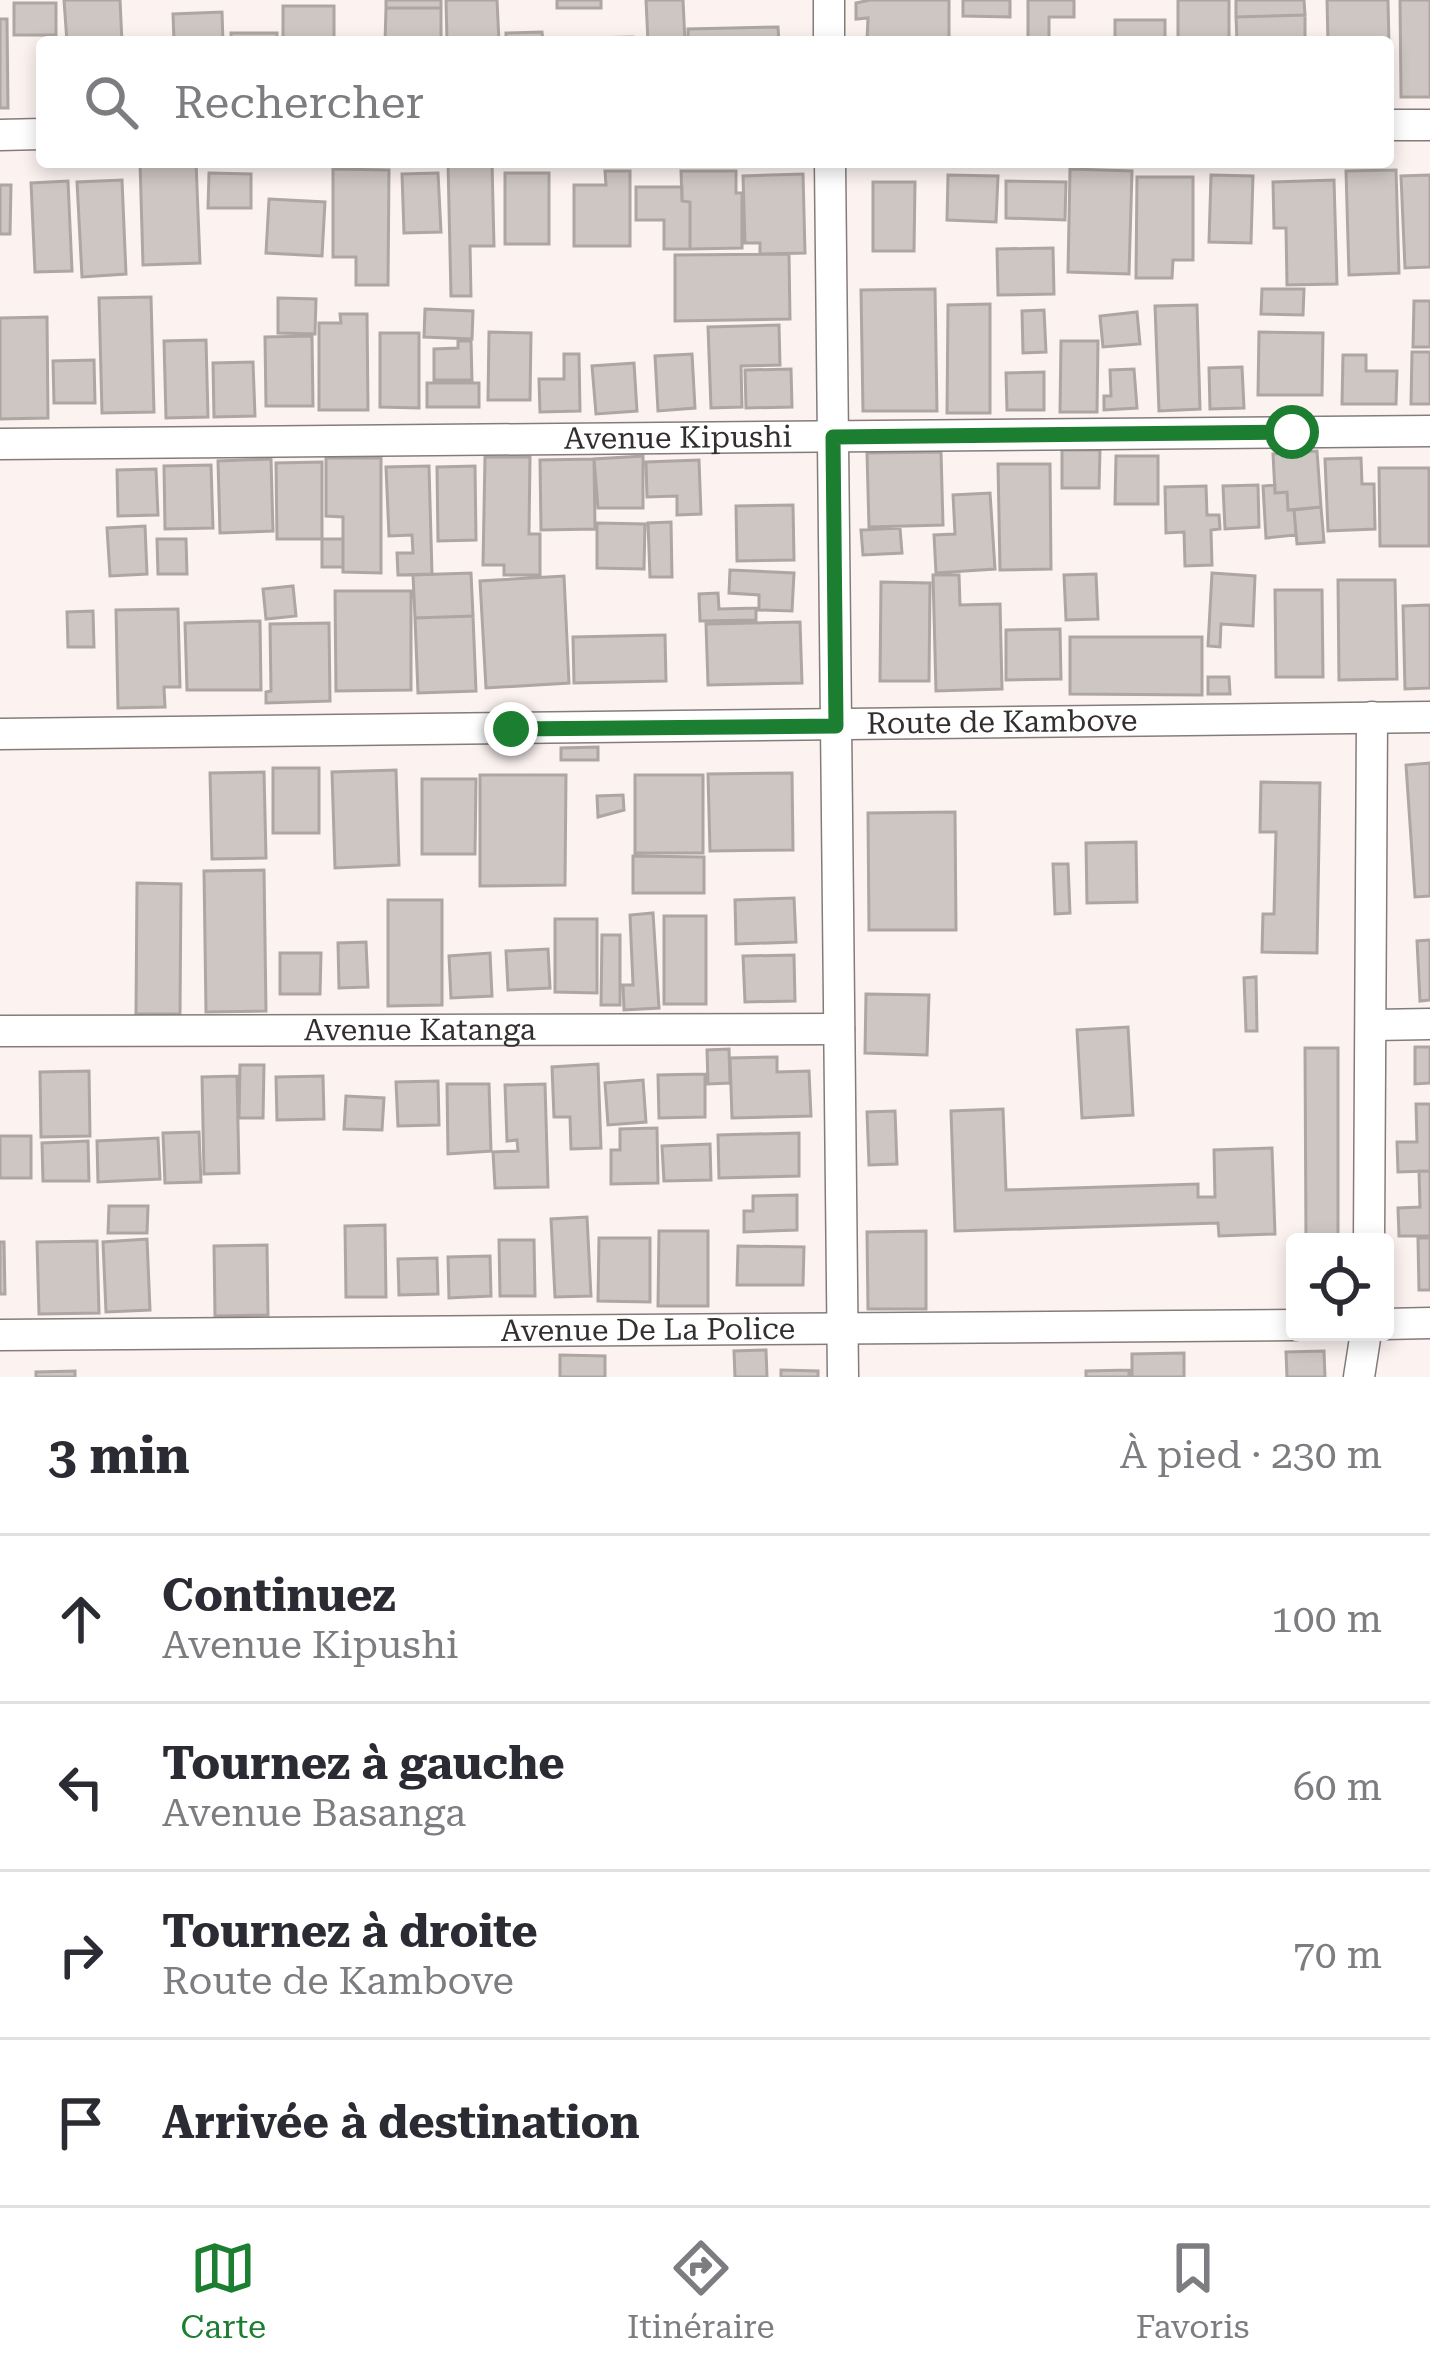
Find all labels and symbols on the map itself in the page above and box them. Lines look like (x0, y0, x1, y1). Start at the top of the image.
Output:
route start (1265, 405, 1319, 459)
street label: Avenue Kipushi (564, 419, 792, 456)
route end (484, 702, 538, 756)
street label: Route de Kambove (866, 702, 1138, 741)
street label: Avenue Katanga (304, 1012, 536, 1047)
street label: Avenue De La Police (501, 1311, 795, 1348)

